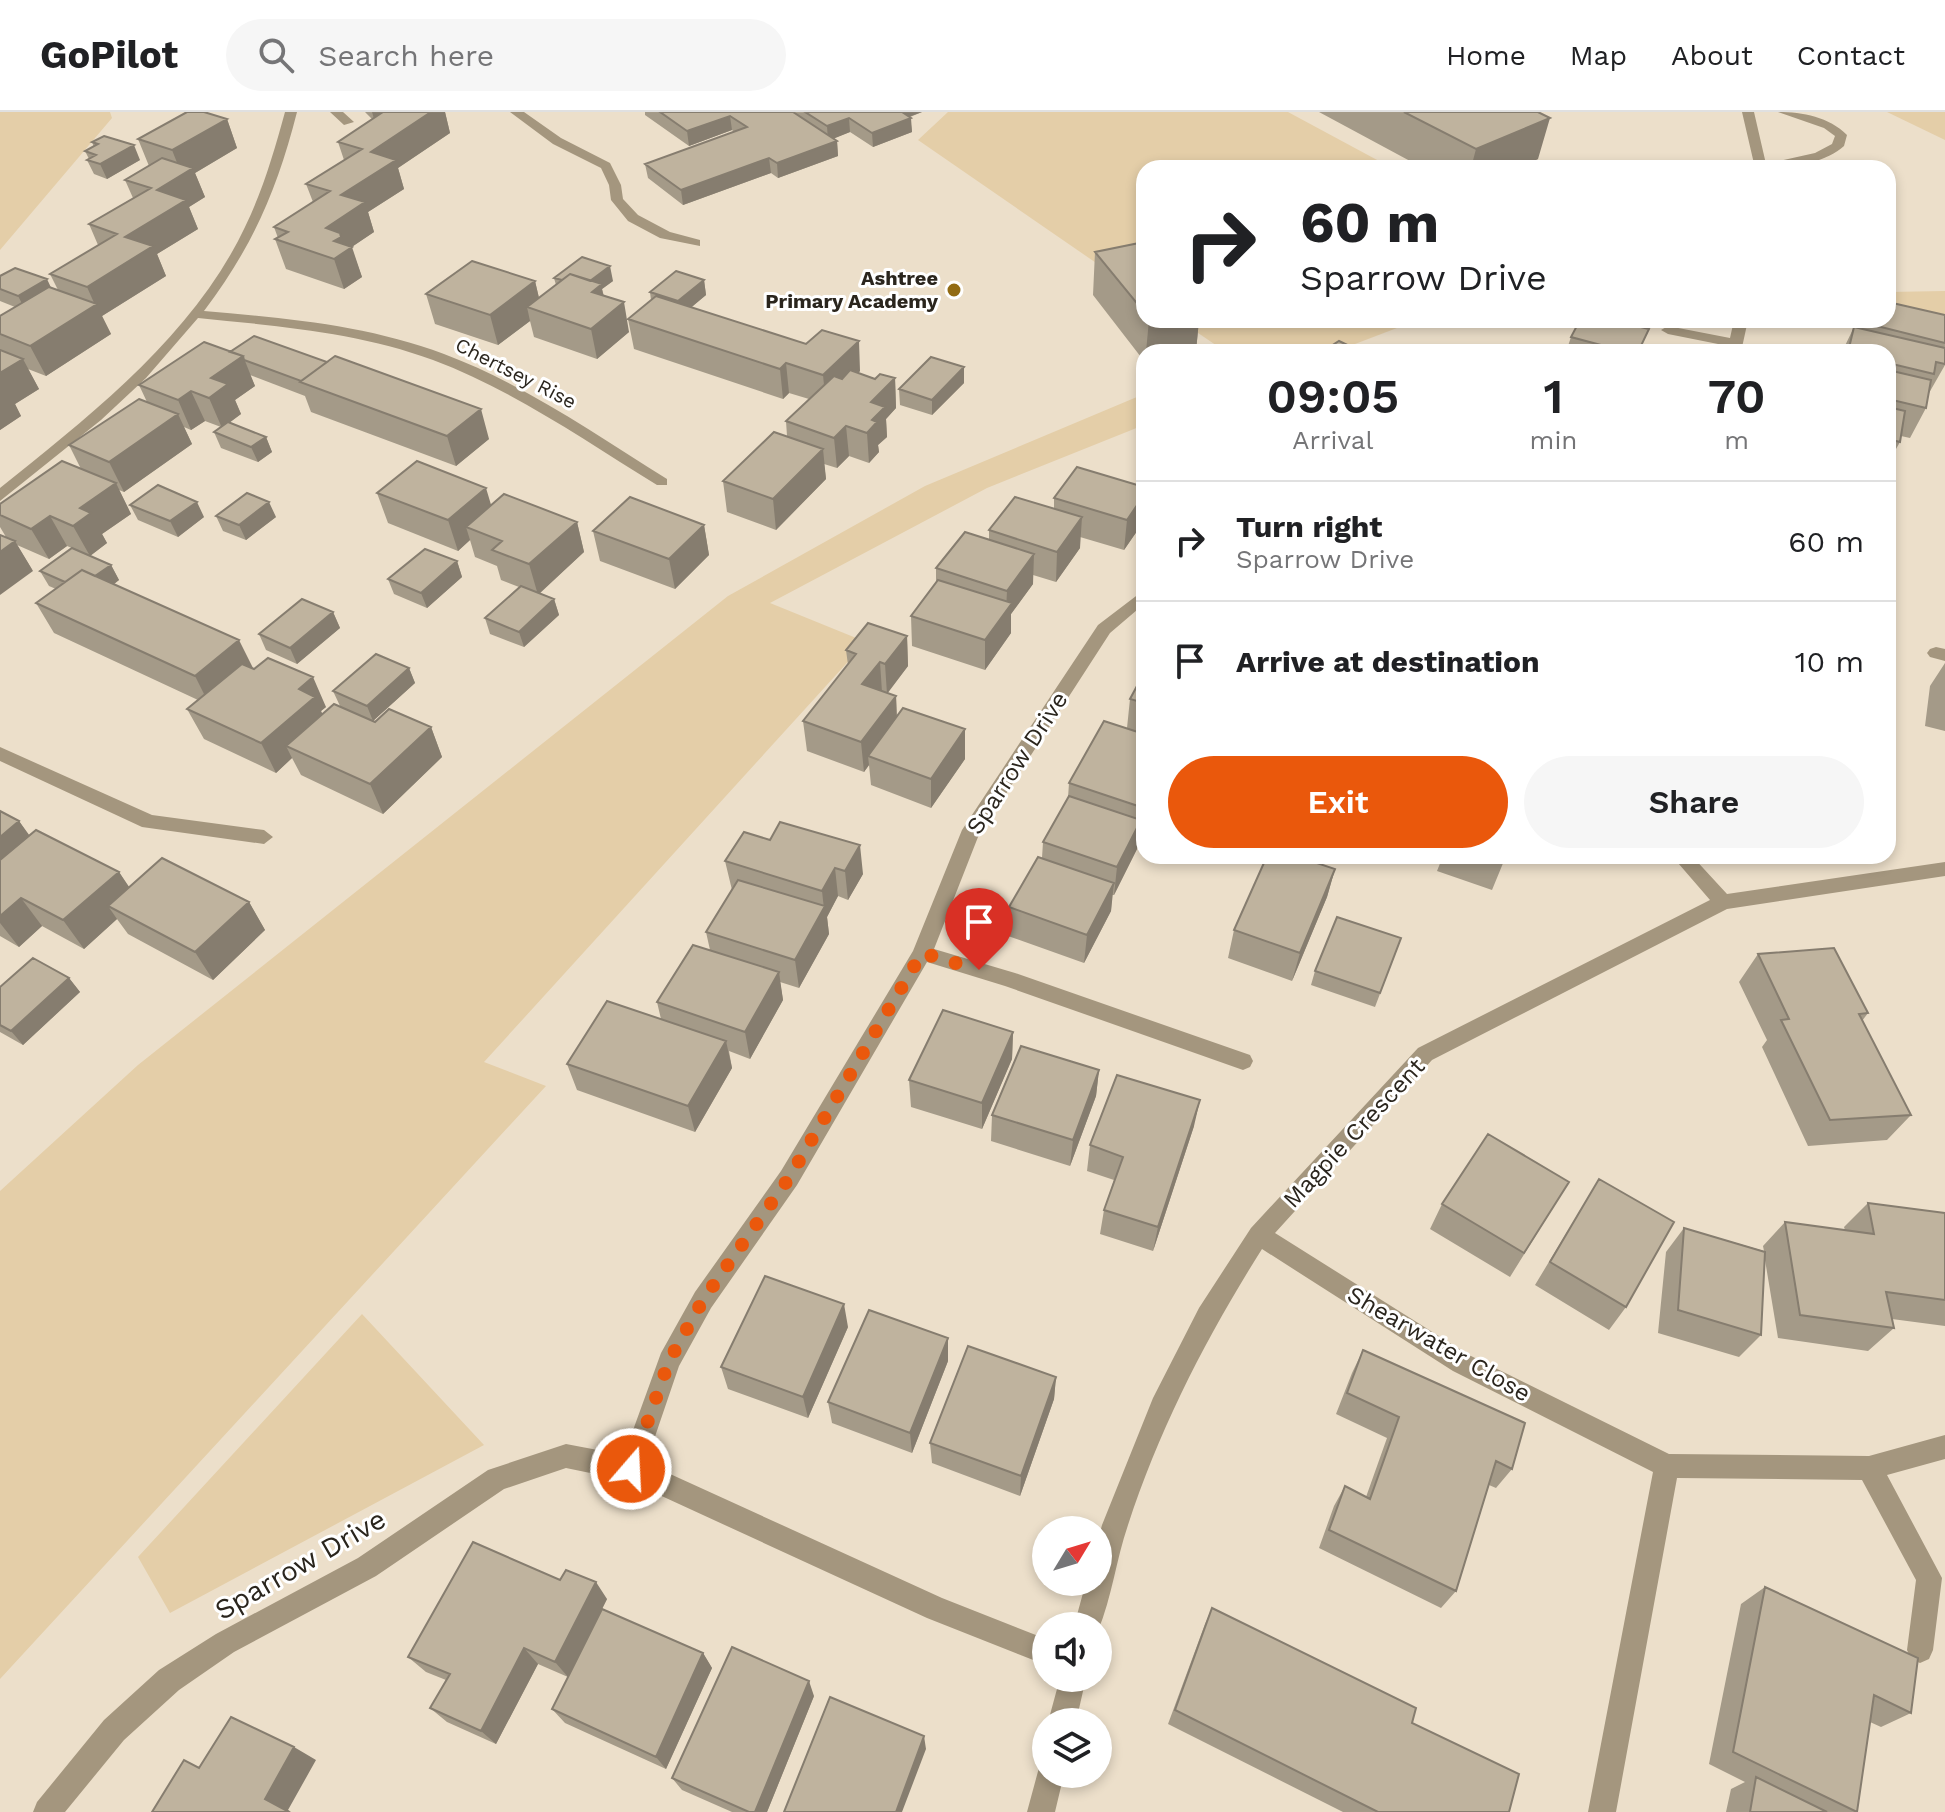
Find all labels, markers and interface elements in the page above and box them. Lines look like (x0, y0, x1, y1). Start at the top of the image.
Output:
search box (226, 19, 786, 91)
text: GoPilot (40, 33, 178, 77)
icon: search (254, 33, 298, 77)
text: Search here (318, 38, 494, 73)
text: Home (1446, 39, 1526, 72)
text: Map (1570, 39, 1627, 72)
text: About (1671, 39, 1753, 72)
text: Contact (1797, 39, 1905, 72)
text: 60 m (1300, 190, 1439, 256)
icon: right (1168, 192, 1272, 296)
text: Sparrow Drive (1300, 257, 1547, 299)
place label: Ashtree Primary Academy (765, 266, 939, 313)
marker: Ashtree Primary Academy (945, 281, 963, 299)
street label: Chertsey Rise (452, 332, 580, 414)
text: 09:05 (1266, 368, 1399, 425)
text: 1 (1544, 368, 1563, 425)
text: 70 (1708, 368, 1766, 425)
text: Arrival (1292, 425, 1373, 455)
text: min (1530, 425, 1577, 455)
text: m (1724, 425, 1749, 455)
text: Turn right (1236, 509, 1382, 544)
icon: right (1168, 519, 1212, 563)
text: 60 m (1788, 524, 1864, 559)
text: Sparrow Drive (1236, 544, 1414, 574)
icon: arrive (1168, 639, 1212, 683)
text: Arrive at destination (1236, 644, 1540, 679)
text: 10 m (1795, 644, 1864, 679)
street label: Sparrow Drive (960, 686, 1074, 840)
button: Exit (1168, 756, 1508, 848)
button: Share (1524, 756, 1864, 848)
pin (945, 888, 1013, 970)
icon: arrive (957, 900, 1001, 944)
street label: Magpie Crescent (1277, 1052, 1431, 1214)
street label: Shearwater Close (1343, 1280, 1535, 1408)
position arrow (589, 1427, 673, 1511)
street label: Sparrow Drive (209, 1502, 392, 1627)
north arrow (1032, 1516, 1112, 1596)
map controls (1032, 1516, 1112, 1788)
button: sound (1032, 1612, 1112, 1692)
button: layers (1032, 1708, 1112, 1788)

